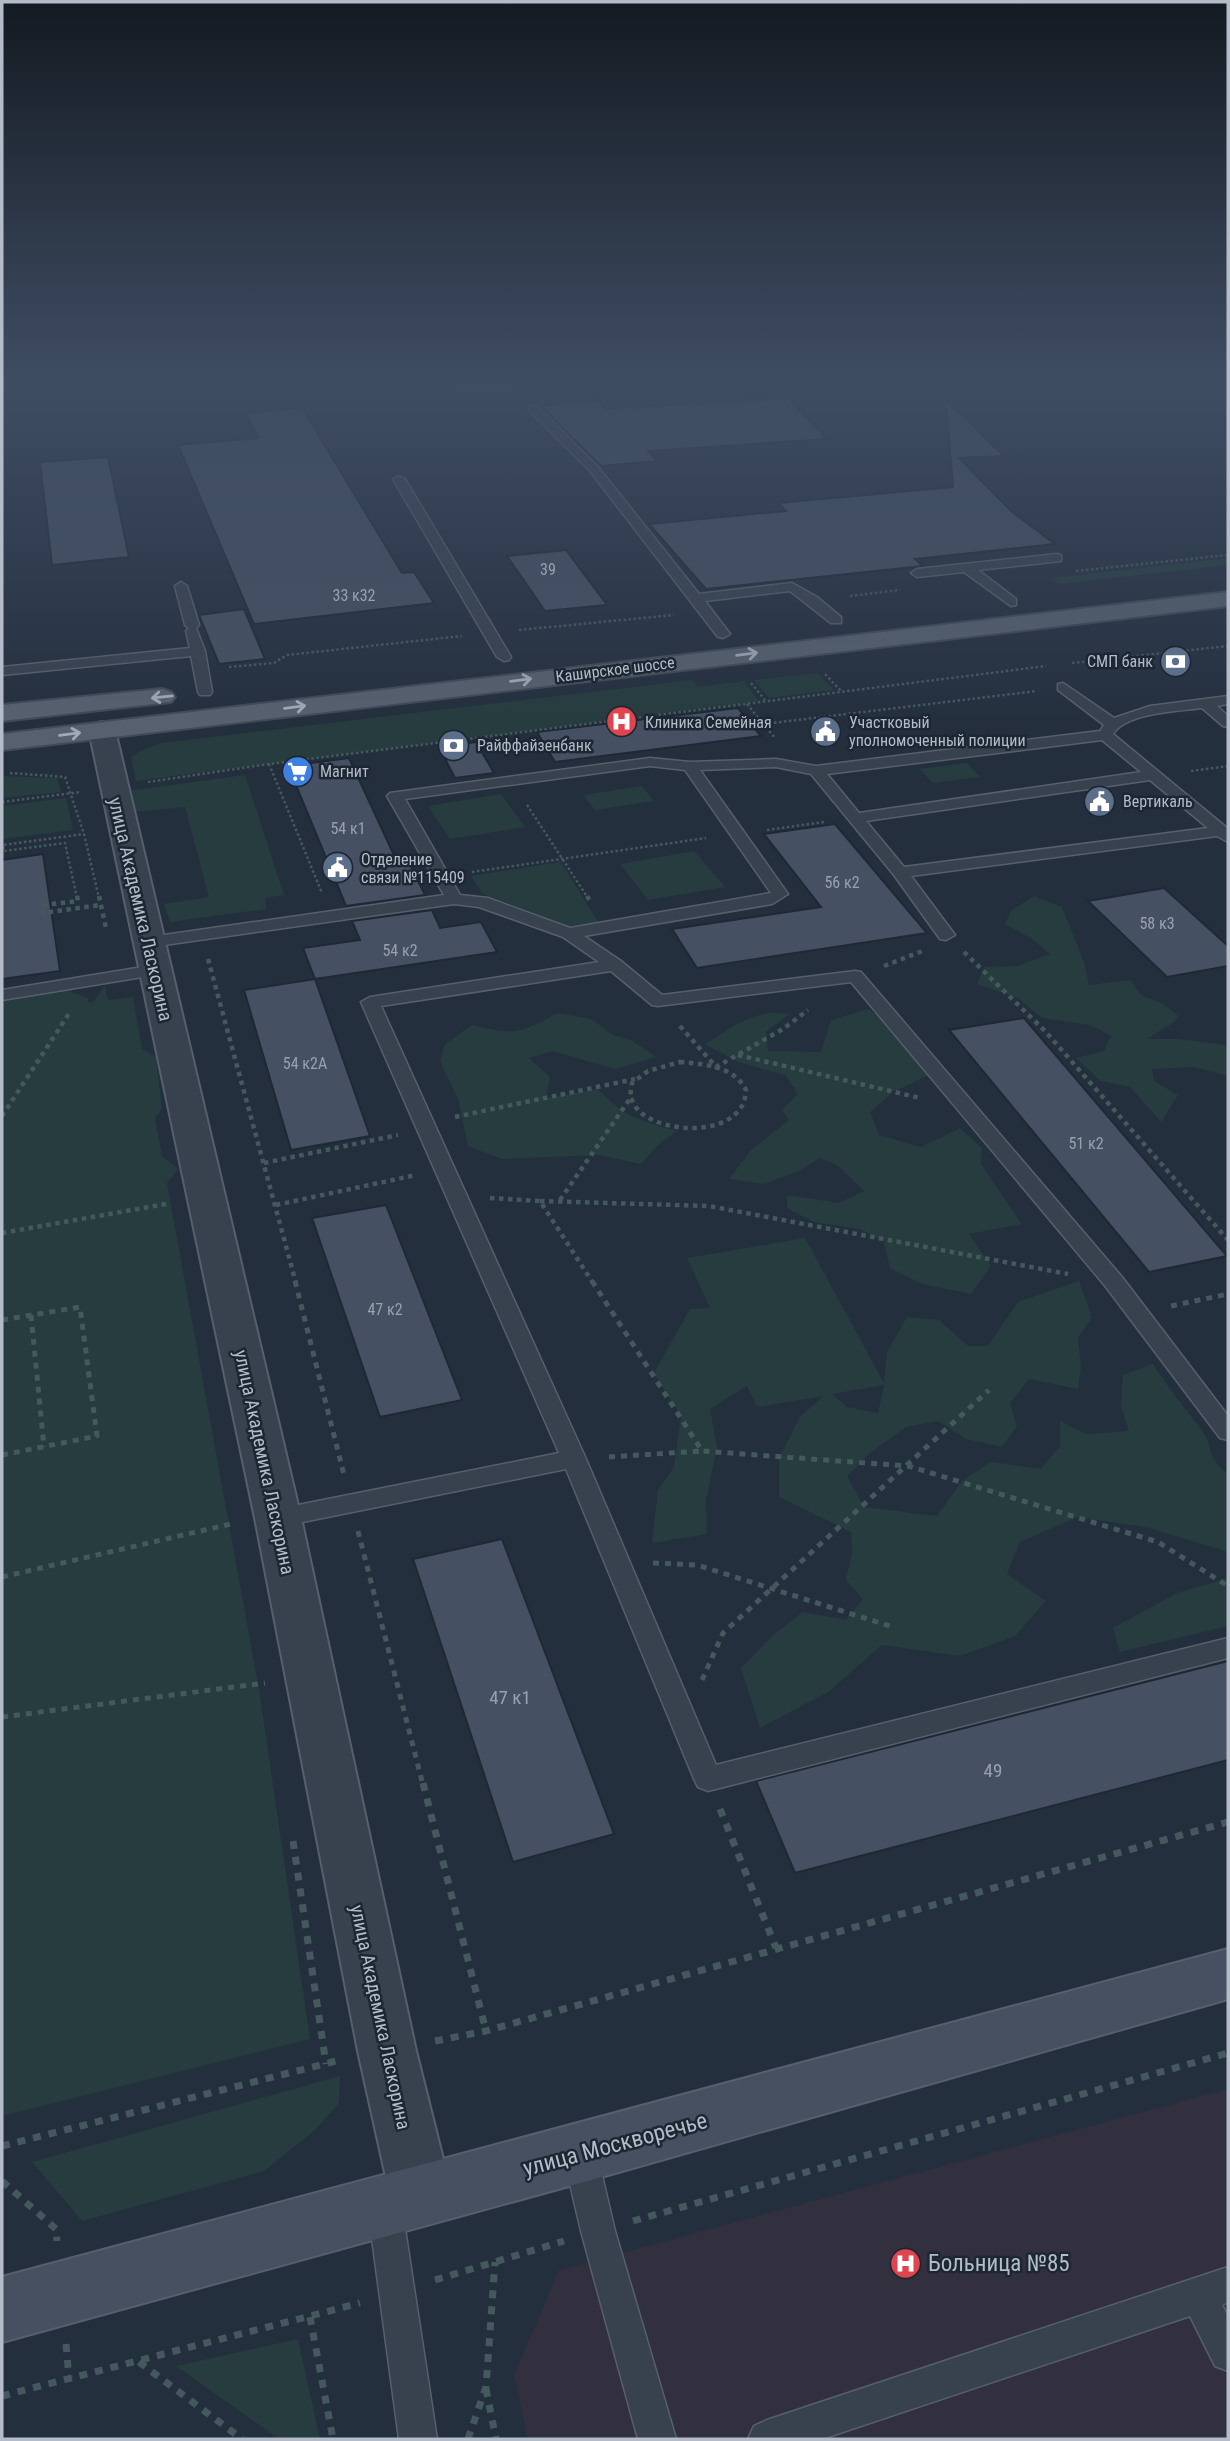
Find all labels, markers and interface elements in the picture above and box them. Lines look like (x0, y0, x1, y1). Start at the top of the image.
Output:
house number: 39 (540, 560, 556, 579)
house number: 33 к32 (333, 586, 376, 605)
bank icon: СМП банк (1159, 644, 1193, 678)
one-way arrow (735, 647, 758, 660)
place label: СМП банк (1087, 652, 1153, 671)
street label: Каширское шоссе (555, 653, 676, 686)
one-way arrow (510, 674, 532, 687)
one-way arrow (151, 690, 174, 703)
one-way arrow (284, 701, 306, 714)
hospital icon: Клиника Семейная (605, 705, 639, 739)
place label: Клиника Семейная (645, 713, 772, 732)
place label: Участковый уполномоченный полиции (849, 713, 1026, 750)
public building icon: Участковый уполномоченный полиции (809, 714, 843, 748)
one-way arrow (58, 727, 80, 740)
bank icon: Райффайзенбанк (437, 728, 471, 762)
place label: Райффайзенбанк (477, 736, 592, 755)
supermarket icon: Магнит (280, 754, 314, 788)
place label: Магнит (320, 762, 369, 781)
public building icon: Вертикаль (1083, 784, 1117, 818)
place label: Вертикаль (1123, 792, 1193, 811)
street label: улица Академика Ласкорина (104, 795, 177, 1023)
house number: 54 к1 (330, 819, 366, 838)
place label: Отделение связи №115409 (361, 850, 465, 887)
public building icon: Отделение связи №115409 (321, 851, 355, 885)
house number: 56 к2 (824, 873, 860, 892)
house number: 58 к3 (1139, 914, 1175, 933)
house number: 54 к2 (382, 941, 418, 960)
house number: 54 к2А (283, 1054, 327, 1073)
house number: 51 к2 (1068, 1134, 1104, 1153)
house number: 47 к2 (367, 1300, 403, 1319)
street label: улица Академика Ласкорина (229, 1348, 300, 1577)
house number: 47 к1 (489, 1686, 531, 1709)
house number: 49 (984, 1759, 1002, 1782)
street label: улица Академика Ласкорина (345, 1903, 416, 2132)
street label: улица Москворечье (520, 2107, 710, 2182)
hospital icon: Больница №85 (888, 2246, 922, 2280)
place label: Больница №85 (928, 2250, 1070, 2277)

